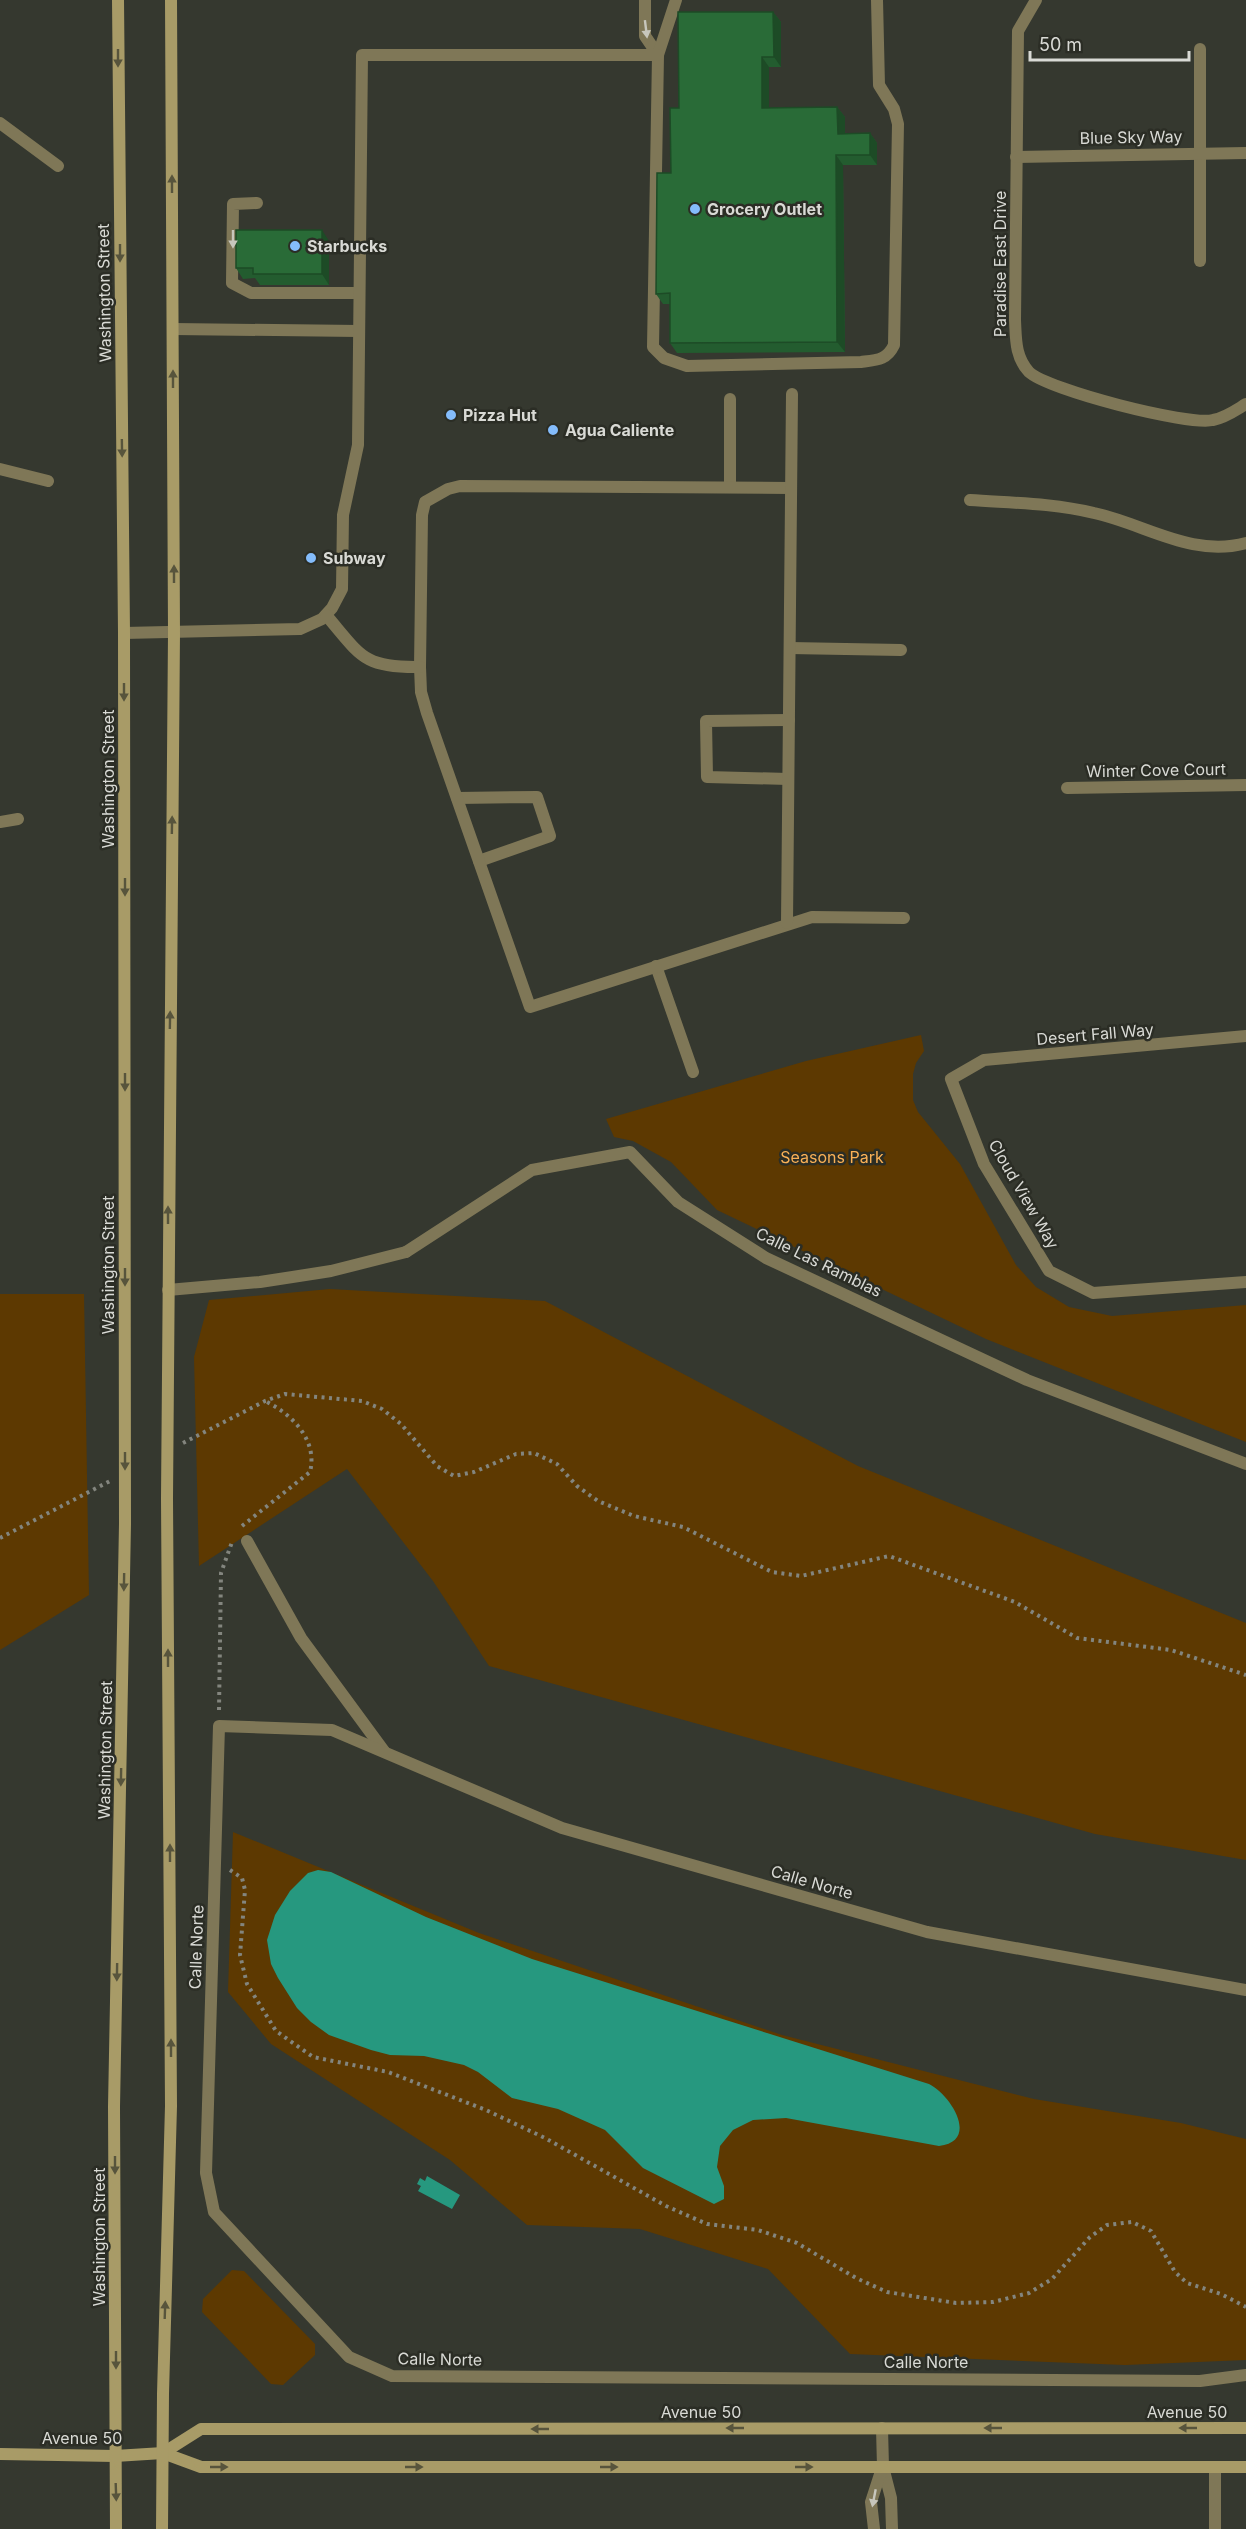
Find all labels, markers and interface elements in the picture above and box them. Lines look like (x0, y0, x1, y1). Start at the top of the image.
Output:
one-way arrow (641, 20, 651, 39)
scale bar (1030, 24, 1189, 62)
text: 50 m (1039, 34, 1082, 55)
one-way arrow (113, 49, 123, 68)
street label: Blue Sky Way (1079, 126, 1183, 148)
one-way arrow (167, 175, 177, 194)
street label: Paradise East Drive (990, 191, 1010, 337)
place label: Grocery Outlet (707, 199, 822, 219)
marker: Grocery Outlet (688, 202, 702, 216)
street label: Washington Street (93, 223, 115, 363)
one-way arrow (228, 229, 238, 248)
place label: Starbucks (307, 236, 387, 256)
marker: Starbucks (288, 239, 302, 253)
one-way arrow (115, 244, 125, 263)
one-way arrow (168, 370, 178, 389)
place label: Pizza Hut (463, 405, 537, 425)
marker: Pizza Hut (444, 408, 458, 422)
place label: Agua Caliente (565, 420, 674, 440)
marker: Agua Caliente (546, 423, 560, 437)
one-way arrow (117, 439, 127, 458)
place label: Subway (323, 548, 386, 568)
marker: Subway (304, 551, 318, 565)
one-way arrow (169, 565, 179, 584)
one-way arrow (119, 682, 129, 701)
street label: Washington Street (98, 710, 118, 848)
street label: Winter Cove Court (1086, 759, 1226, 781)
one-way arrow (167, 816, 177, 835)
one-way arrow (120, 877, 130, 896)
one-way arrow (165, 1011, 174, 1030)
street label: Desert Fall Way (1036, 1019, 1154, 1049)
one-way arrow (120, 1072, 130, 1091)
street label: Cloud View Way (985, 1136, 1063, 1252)
park label: Seasons Park (780, 1147, 884, 1167)
street label: Washington Street (98, 1196, 118, 1334)
one-way arrow (163, 1206, 173, 1225)
street label: Calle Las Ramblas (753, 1223, 885, 1301)
one-way arrow (120, 1267, 130, 1286)
one-way arrow (120, 1452, 130, 1471)
one-way arrow (119, 1572, 129, 1591)
one-way arrow (163, 1648, 173, 1667)
street label: Washington Street (94, 1680, 116, 1820)
one-way arrow (116, 1767, 125, 1786)
one-way arrow (165, 1843, 174, 1862)
street label: Calle Norte (769, 1861, 855, 1903)
street label: Calle Norte (185, 1904, 207, 1990)
one-way arrow (112, 1962, 122, 1981)
one-way arrow (166, 2038, 176, 2057)
one-way arrow (110, 2156, 120, 2175)
street label: Washington Street (89, 2168, 109, 2306)
one-way arrow (160, 2301, 170, 2320)
street label: Calle Norte (398, 2348, 482, 2370)
one-way arrow (111, 2351, 121, 2370)
street label: Calle Norte (884, 2352, 968, 2372)
street label: Avenue 50 (661, 2402, 741, 2422)
street label: Avenue 50 (1147, 2402, 1227, 2422)
one-way arrow (725, 2423, 744, 2433)
one-way arrow (983, 2423, 1002, 2433)
one-way arrow (1178, 2423, 1197, 2433)
one-way arrow (530, 2424, 549, 2434)
street label: Avenue 50 (42, 2428, 122, 2448)
one-way arrow (209, 2462, 228, 2472)
one-way arrow (404, 2462, 423, 2472)
one-way arrow (599, 2462, 618, 2472)
one-way arrow (794, 2462, 813, 2472)
one-way arrow (111, 2483, 121, 2502)
one-way arrow (869, 2488, 878, 2507)

